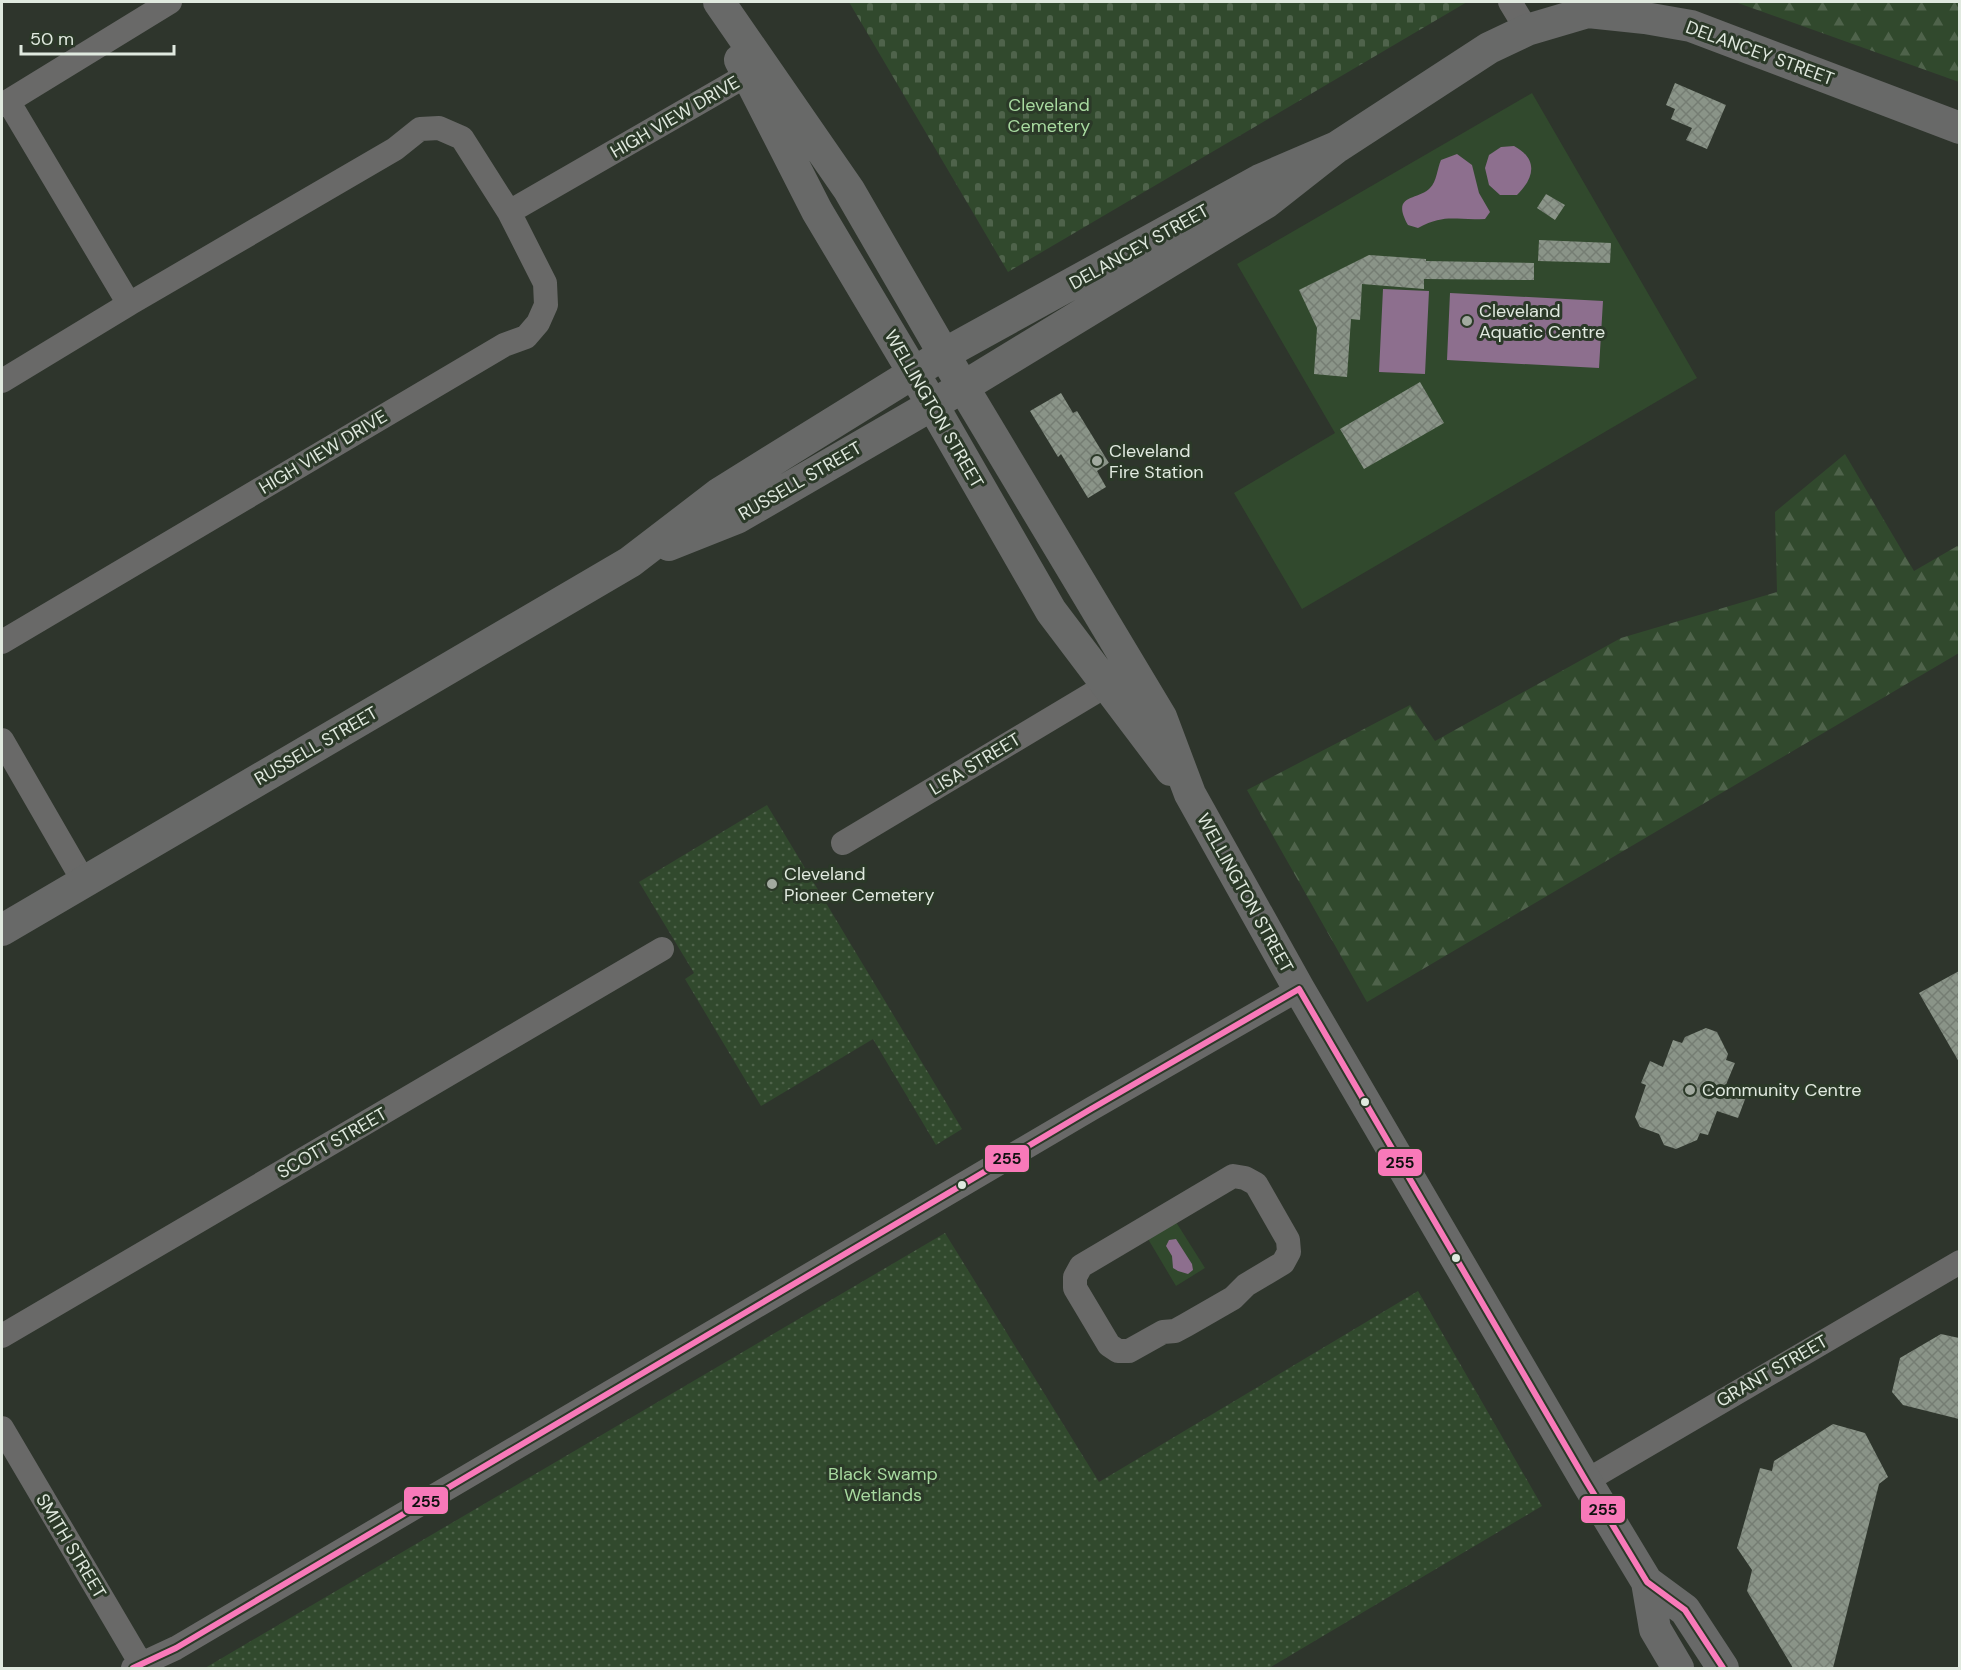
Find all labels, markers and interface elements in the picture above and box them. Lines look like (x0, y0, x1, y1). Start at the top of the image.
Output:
street label: DELANCEY STREET (1683, 15, 1837, 91)
scale bar (21, 18, 174, 56)
text: 50 m (30, 27, 74, 51)
street label: HIGH VIEW DRIVE (606, 70, 744, 164)
park label: Cleveland Cemetery (1008, 93, 1090, 138)
street label: DELANCEY STREET (1065, 199, 1213, 295)
place label: Cleveland Aquatic Centre (1479, 299, 1605, 344)
marker: Cleveland Aquatic Centre (1460, 314, 1474, 328)
street label: WELLINGTON STREET (879, 326, 989, 492)
street label: HIGH VIEW DRIVE (255, 404, 391, 500)
street label: RUSSELL STREET (734, 436, 866, 526)
place label: Cleveland Fire Station (1109, 439, 1204, 484)
marker: Cleveland Fire Station (1090, 454, 1104, 468)
street label: RUSSELL STREET (250, 701, 382, 791)
street label: LISA STREET (925, 727, 1025, 801)
street label: WELLINGTON STREET (1191, 809, 1299, 977)
place label: Cleveland Pioneer Cemetery (784, 862, 934, 907)
marker: Cleveland Pioneer Cemetery (765, 877, 779, 891)
place label: Community Centre (1702, 1078, 1862, 1102)
marker: Community Centre (1683, 1083, 1697, 1097)
unlabelled marker (1359, 1096, 1371, 1108)
street label: SCOTT STREET (273, 1102, 391, 1184)
line badge: 255 (984, 1144, 1030, 1173)
text: 255 (992, 1148, 1022, 1169)
line badge: 255 (1377, 1148, 1423, 1177)
text: 255 (1385, 1152, 1415, 1173)
unlabelled marker (956, 1179, 968, 1191)
unlabelled marker (1450, 1252, 1462, 1264)
street label: GRANT STREET (1712, 1329, 1832, 1413)
park label: Black Swamp Wetlands (828, 1462, 938, 1507)
line badge: 255 (403, 1486, 449, 1515)
street label: SMITH STREET (30, 1489, 112, 1603)
text: 255 (411, 1491, 441, 1512)
line badge: 255 (1580, 1495, 1626, 1524)
text: 255 (1588, 1499, 1618, 1520)

